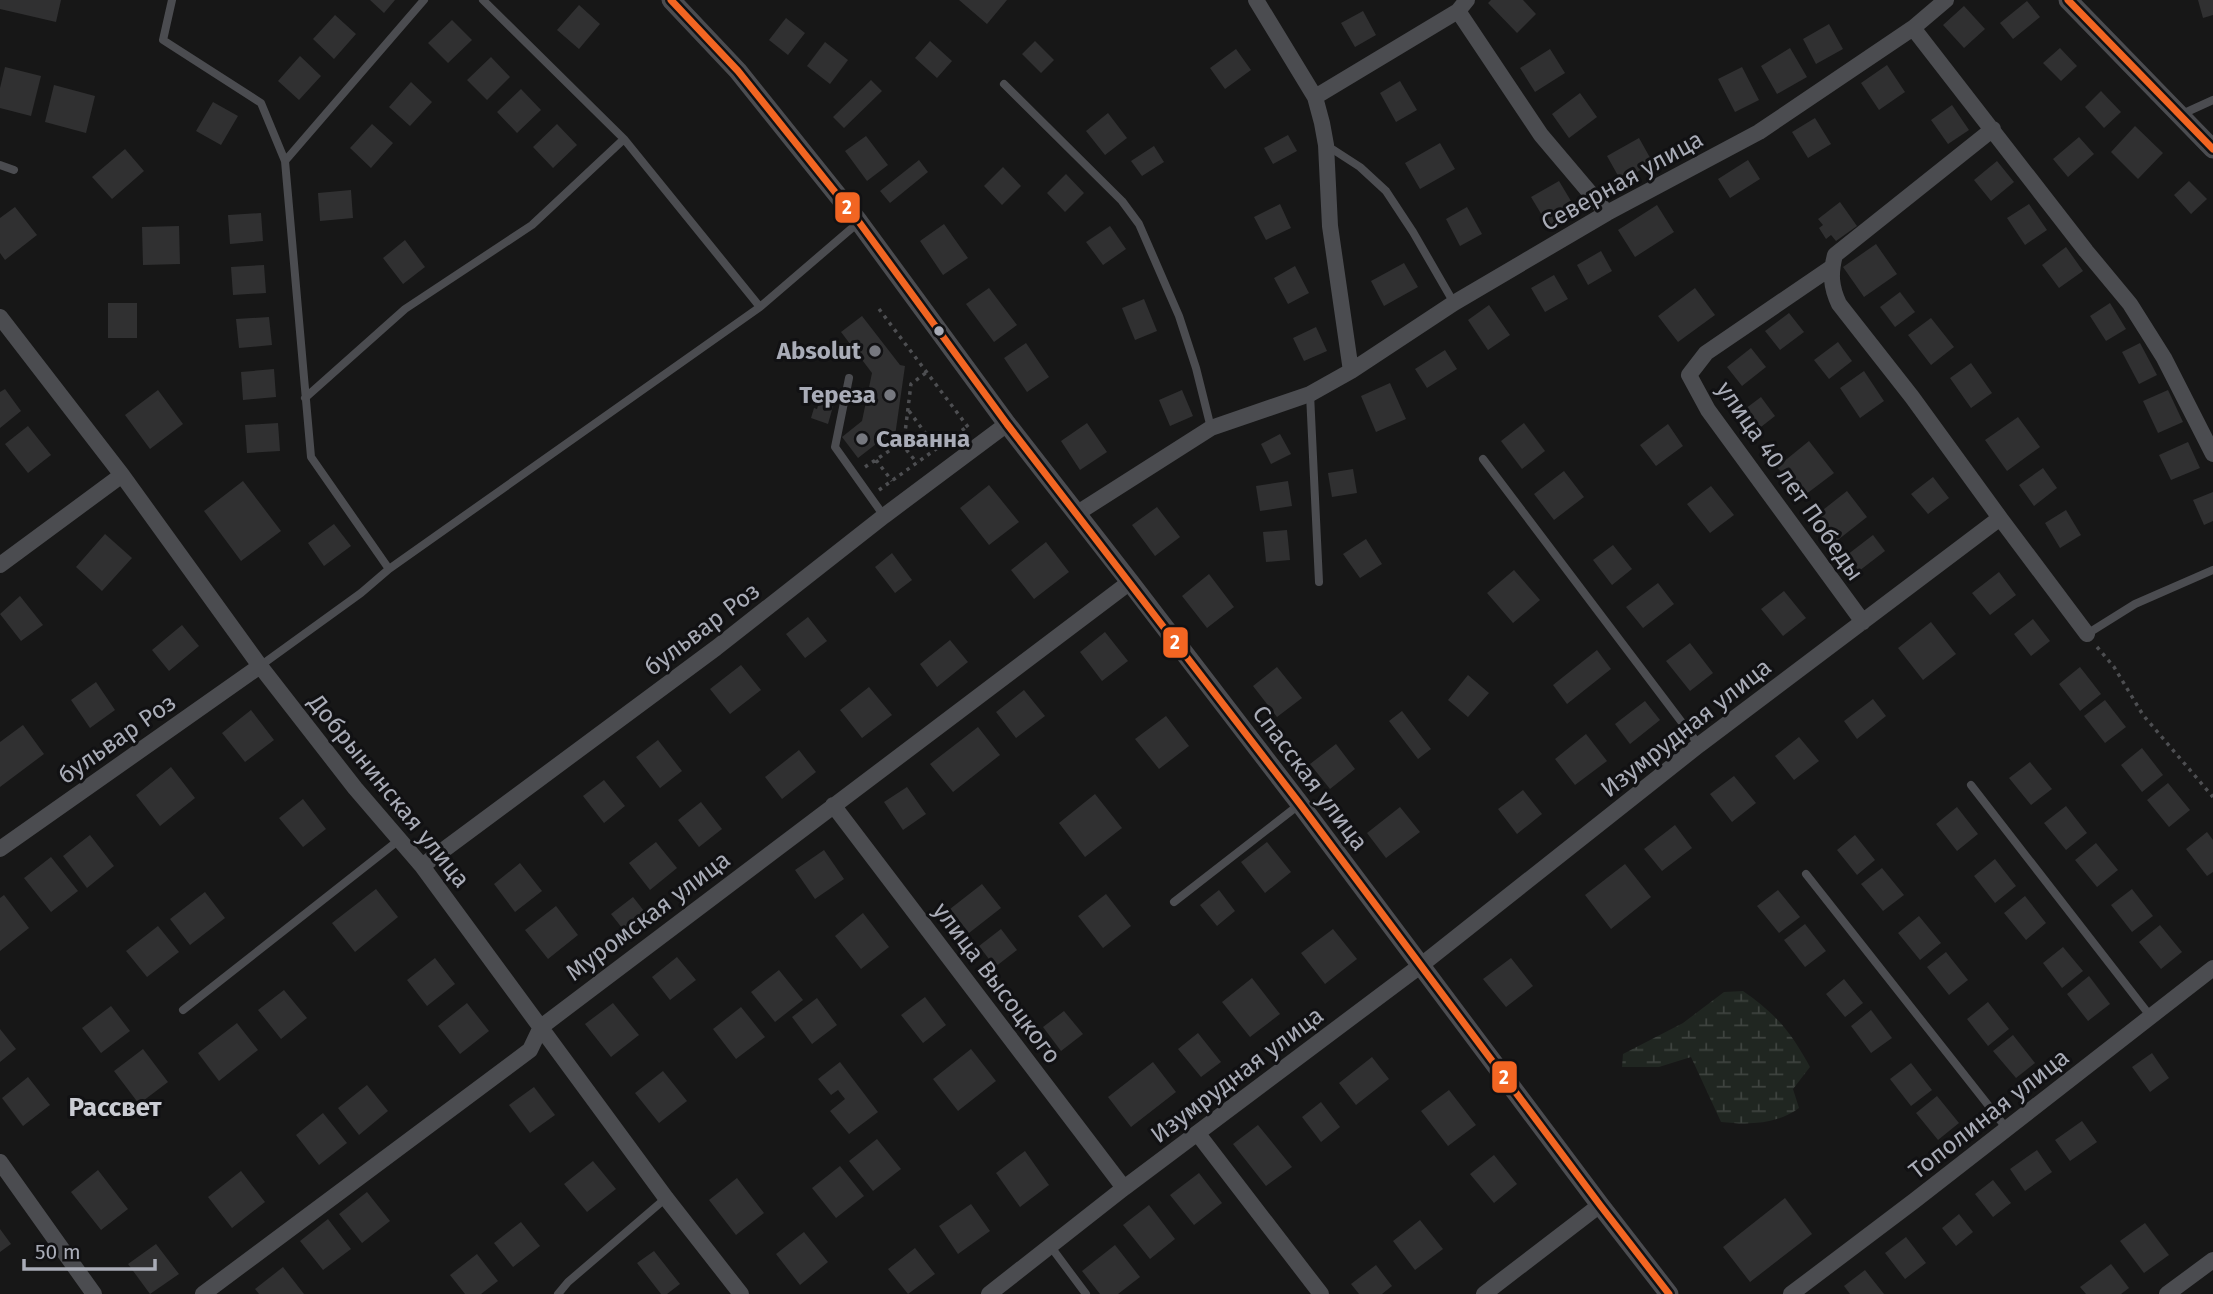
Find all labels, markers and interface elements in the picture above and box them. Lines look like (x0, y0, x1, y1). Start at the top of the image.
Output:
street label: Северная улица (1536, 125, 1708, 237)
line badge: 2 (834, 191, 861, 224)
text: 2 (842, 196, 852, 219)
unlabelled marker (932, 324, 946, 338)
place label: Absolut (776, 337, 862, 365)
marker: Absolut (867, 343, 883, 359)
street label: улица 40 лет Победы (1711, 376, 1869, 586)
place label: Тереза (799, 381, 876, 409)
marker: Тереза (882, 387, 898, 403)
place label: Саванна (876, 425, 970, 453)
marker: Саванна (854, 431, 870, 447)
street label: бульвар Роз (639, 577, 765, 681)
line badge: 2 (1162, 626, 1189, 659)
text: 2 (1170, 631, 1180, 654)
street label: Изумрудная улица (1595, 653, 1777, 803)
street label: бульвар Роз (53, 688, 181, 790)
street label: Добрынинская улица (302, 688, 476, 893)
street label: Спасская улица (1246, 700, 1374, 856)
street label: Муромская улица (561, 845, 735, 987)
street label: улица Высоцкого (927, 897, 1067, 1069)
street label: Изумрудная улица (1145, 1001, 1329, 1149)
street label: Тополиная улица (1904, 1043, 2074, 1185)
line badge: 2 (1491, 1060, 1518, 1094)
text: 2 (1499, 1066, 1509, 1089)
district label: Рассвет (68, 1092, 162, 1123)
scale bar (24, 1228, 156, 1272)
text: 50 m (35, 1239, 81, 1265)

